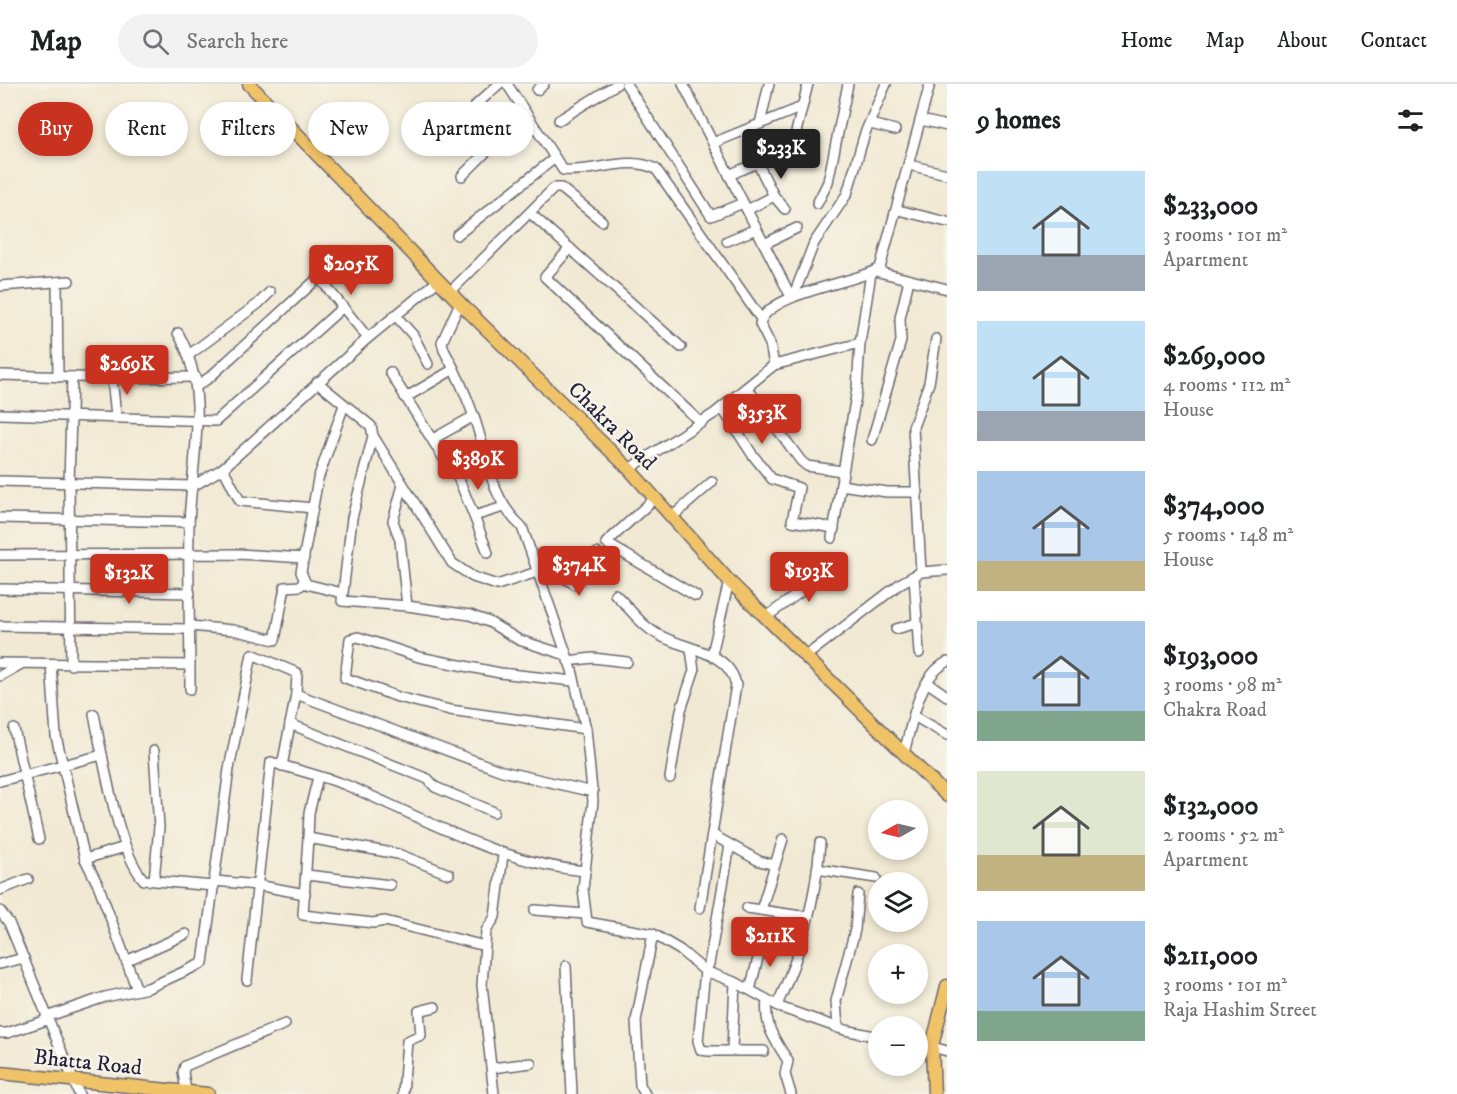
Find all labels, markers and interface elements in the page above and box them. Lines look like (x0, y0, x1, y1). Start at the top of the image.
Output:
search box (118, 14, 538, 68)
text: Map (30, 24, 82, 59)
icon: search (139, 25, 172, 58)
text: Search here (187, 28, 288, 55)
text: Home (1121, 28, 1173, 54)
text: Map (1206, 28, 1244, 54)
text: About (1277, 28, 1328, 54)
text: Contact (1361, 28, 1427, 54)
chip: Buy (18, 102, 93, 156)
chip: Rent (105, 102, 188, 156)
chip: Filters (200, 102, 296, 156)
chip: New (308, 102, 389, 156)
chip: Apartment (401, 102, 533, 156)
text: 9 homes (977, 104, 1061, 137)
icon: filters (1394, 104, 1427, 137)
pin: $233K (739, 129, 823, 180)
text: $233K (756, 136, 806, 161)
text: $233,000 (1163, 190, 1258, 223)
icon: home (1025, 195, 1097, 267)
text: 3 rooms · 101 m² (1163, 223, 1287, 248)
pin: $205K (309, 245, 393, 296)
text: Apartment (1163, 248, 1248, 273)
text: $205K (323, 252, 379, 277)
text: $269,000 (1163, 340, 1265, 373)
pin: $269K (85, 345, 169, 396)
icon: home (1025, 345, 1097, 417)
text: $269K (99, 352, 155, 377)
text: 4 rooms · 112 m² (1163, 373, 1291, 398)
street label: Chakra Road (562, 376, 662, 476)
pin: $353K (720, 394, 804, 445)
text: House (1163, 398, 1214, 423)
text: $353K (737, 401, 787, 426)
pin: $389K (436, 440, 520, 491)
text: $389K (452, 447, 504, 472)
text: $374,000 (1163, 490, 1265, 523)
icon: home (1025, 495, 1097, 567)
text: 5 rooms · 148 m² (1163, 523, 1293, 548)
pin: $374K (537, 546, 621, 597)
text: House (1163, 548, 1214, 573)
pin: $193K (767, 552, 851, 603)
text: $374K (552, 553, 606, 578)
pin: $132K (87, 554, 171, 605)
text: $193K (784, 559, 834, 584)
text: $132K (104, 561, 154, 586)
text: $193,000 (1163, 640, 1258, 673)
icon: home (1025, 645, 1097, 717)
text: 3 rooms · 98 m² (1163, 673, 1282, 698)
text: Chakra Road (1163, 698, 1267, 723)
text: $132,000 (1163, 790, 1258, 823)
icon: home (1025, 795, 1097, 867)
north arrow (868, 800, 928, 860)
map controls (868, 800, 928, 1076)
text: 2 rooms · 52 m² (1163, 823, 1284, 848)
text: Apartment (1163, 848, 1248, 873)
button: layers (868, 872, 928, 932)
pin: $211K (728, 917, 812, 968)
text: $211K (745, 924, 795, 949)
text: $211,000 (1163, 940, 1258, 973)
button: + (868, 944, 928, 1004)
icon: home (1025, 945, 1097, 1017)
text: 3 rooms · 101 m² (1163, 973, 1287, 998)
text: Raja Hashim Street (1163, 998, 1317, 1023)
button: − (868, 1016, 928, 1076)
street label: Bhatta Road (33, 1043, 143, 1082)

